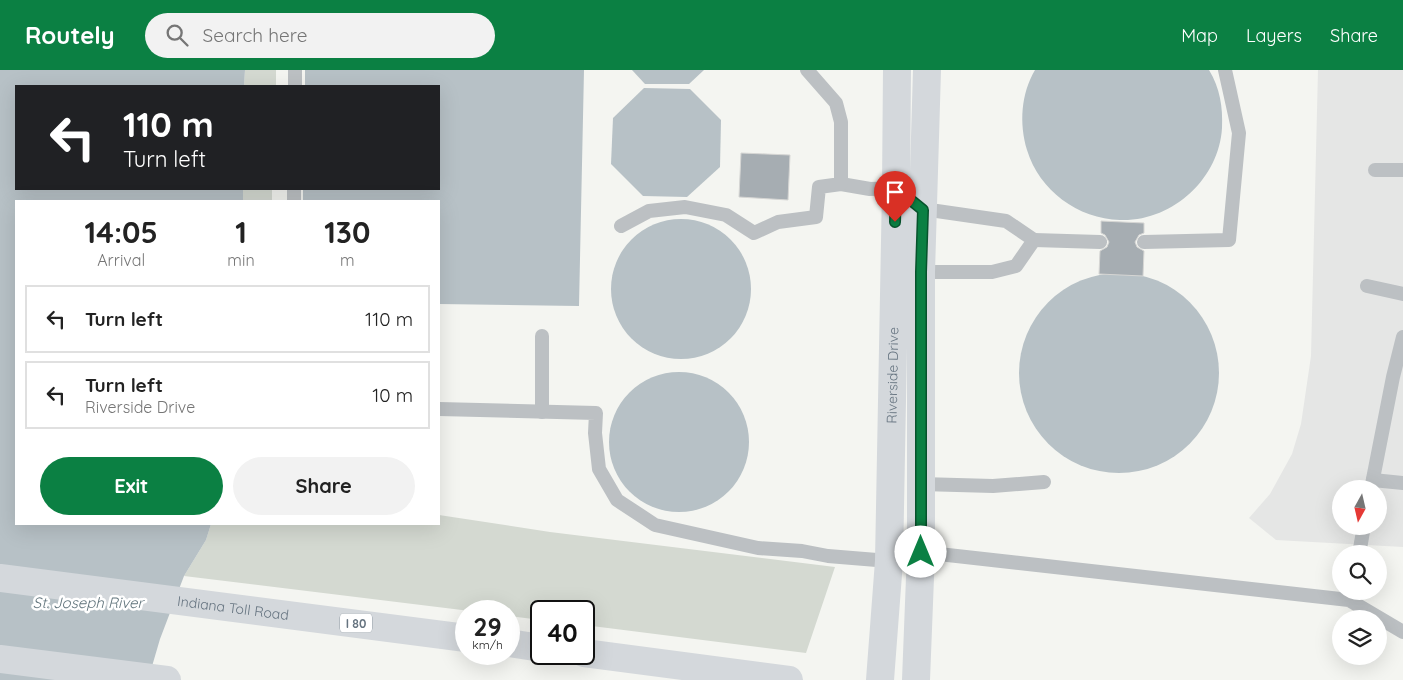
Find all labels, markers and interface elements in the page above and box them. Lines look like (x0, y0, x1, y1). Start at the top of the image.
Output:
search box (145, 13, 495, 58)
text: Routely (25, 20, 115, 50)
icon: search (163, 21, 191, 49)
text: Search here (203, 23, 307, 47)
text: Map (1181, 24, 1218, 47)
text: Layers (1246, 24, 1302, 47)
text: Share (1330, 24, 1378, 47)
text: 110 m (123, 102, 214, 146)
icon: left (40, 105, 105, 170)
text: Turn left (123, 145, 206, 173)
pin (874, 171, 916, 222)
icon: arrive (881, 178, 909, 206)
text: 14:05 (85, 213, 158, 251)
text: 1 (235, 213, 247, 251)
text: 130 (324, 213, 370, 251)
text: Arrival (97, 250, 145, 270)
text: min (227, 250, 255, 270)
text: m (340, 250, 355, 270)
icon: left (42, 305, 70, 333)
text: Turn left (85, 307, 163, 331)
text: 110 m (365, 307, 413, 331)
street label: Riverside Drive (883, 327, 902, 424)
text: Turn left (85, 373, 163, 397)
icon: left (42, 381, 70, 409)
text: 10 m (372, 383, 413, 407)
text: Riverside Drive (85, 397, 195, 417)
button: Exit (40, 457, 223, 515)
button: Share (233, 457, 415, 515)
north arrow (1332, 480, 1388, 535)
map controls (1332, 480, 1387, 665)
position arrow (894, 525, 946, 577)
button: search (1332, 545, 1387, 600)
street label: Indiana Toll Road (176, 592, 290, 624)
water label: St. Joseph River (33, 593, 145, 612)
speed limit sign: 40 (530, 600, 595, 665)
button: layers (1332, 610, 1387, 665)
text: 29 (473, 611, 502, 642)
road number: I 80 (340, 614, 372, 632)
text: km/h (472, 637, 503, 652)

